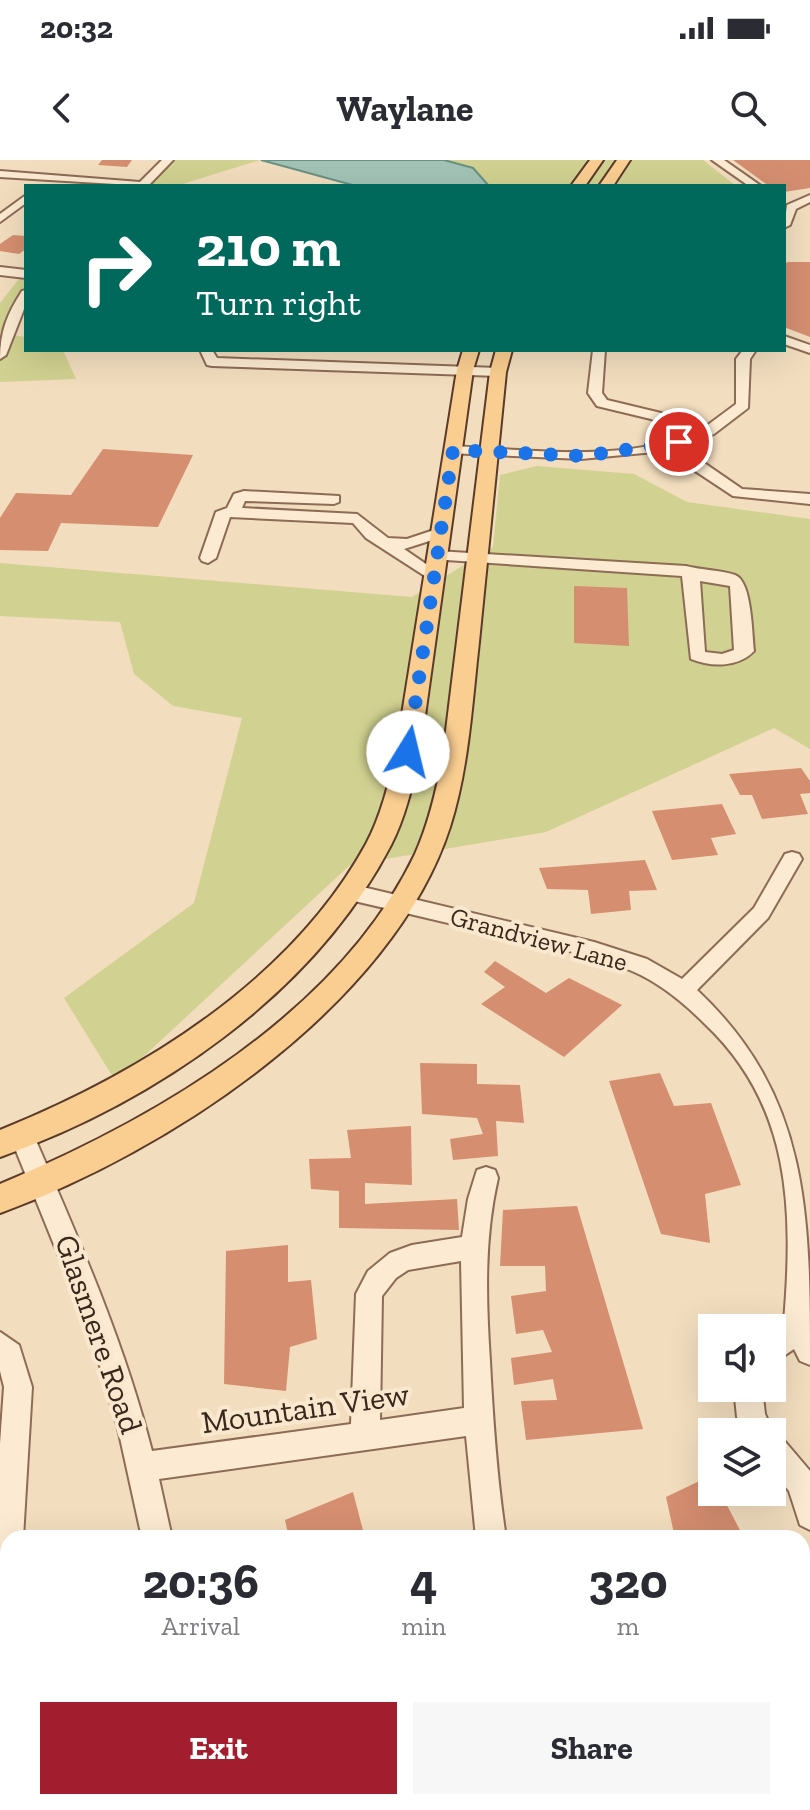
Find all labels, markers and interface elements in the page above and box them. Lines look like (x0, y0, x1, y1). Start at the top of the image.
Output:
text: 20:32 (40, 10, 113, 46)
icon: back (40, 86, 84, 130)
icon: search (726, 86, 770, 130)
text: Waylane (337, 87, 473, 130)
text: 210 m (196, 213, 340, 280)
icon: right (64, 216, 168, 320)
text: Turn right (196, 281, 361, 324)
pin (645, 408, 713, 476)
icon: arrive (657, 420, 701, 464)
position arrow (366, 710, 450, 794)
street label: Grandview Lane (447, 900, 631, 978)
street label: Glasmere Road (47, 1230, 151, 1439)
map controls (698, 1314, 786, 1506)
button: sound (698, 1314, 786, 1402)
street label: Mountain View (199, 1375, 412, 1441)
button: layers (698, 1418, 786, 1506)
text: 20:36 (142, 1553, 259, 1610)
text: 4 (410, 1553, 437, 1610)
text: 320 (589, 1553, 668, 1610)
text: Arrival (162, 1610, 240, 1642)
text: min (401, 1610, 446, 1642)
text: m (617, 1610, 639, 1642)
button: Exit (40, 1702, 397, 1794)
button: Share (413, 1702, 770, 1794)

